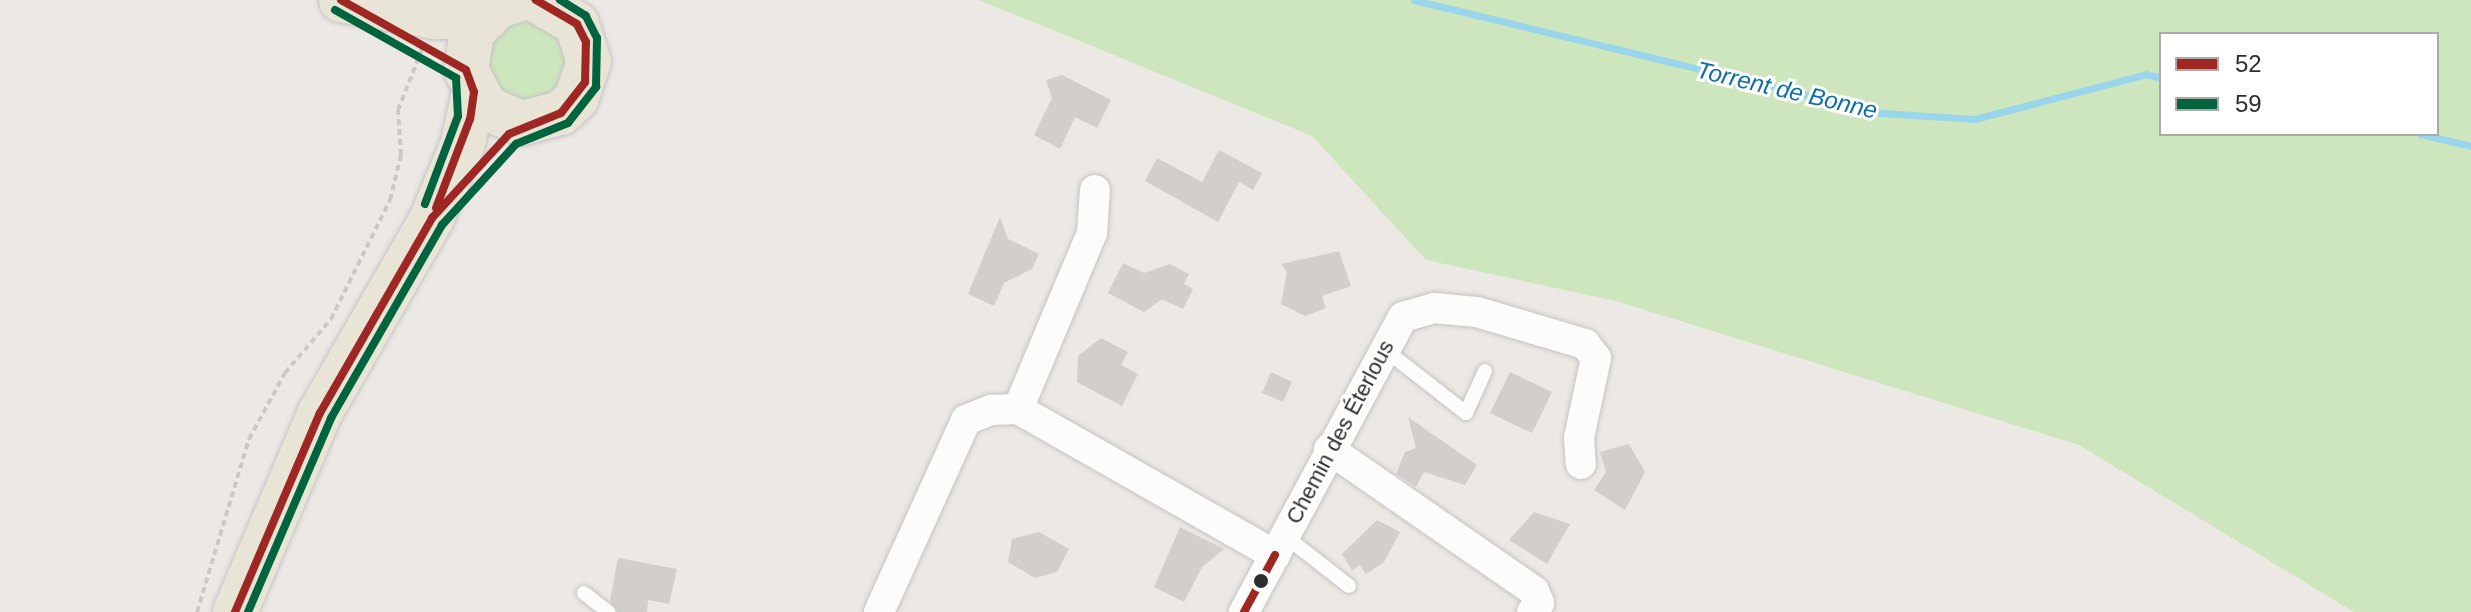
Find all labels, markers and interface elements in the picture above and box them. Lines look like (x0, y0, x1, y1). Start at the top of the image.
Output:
legend (2159, 32, 2439, 136)
text: 52 (2235, 50, 2262, 77)
water label: Torrent de Bonne (1694, 55, 1880, 125)
text: 59 (2235, 90, 2262, 117)
street label: Chemin des Éterlous (1280, 336, 1400, 528)
unlabelled marker (1253, 573, 1269, 589)

